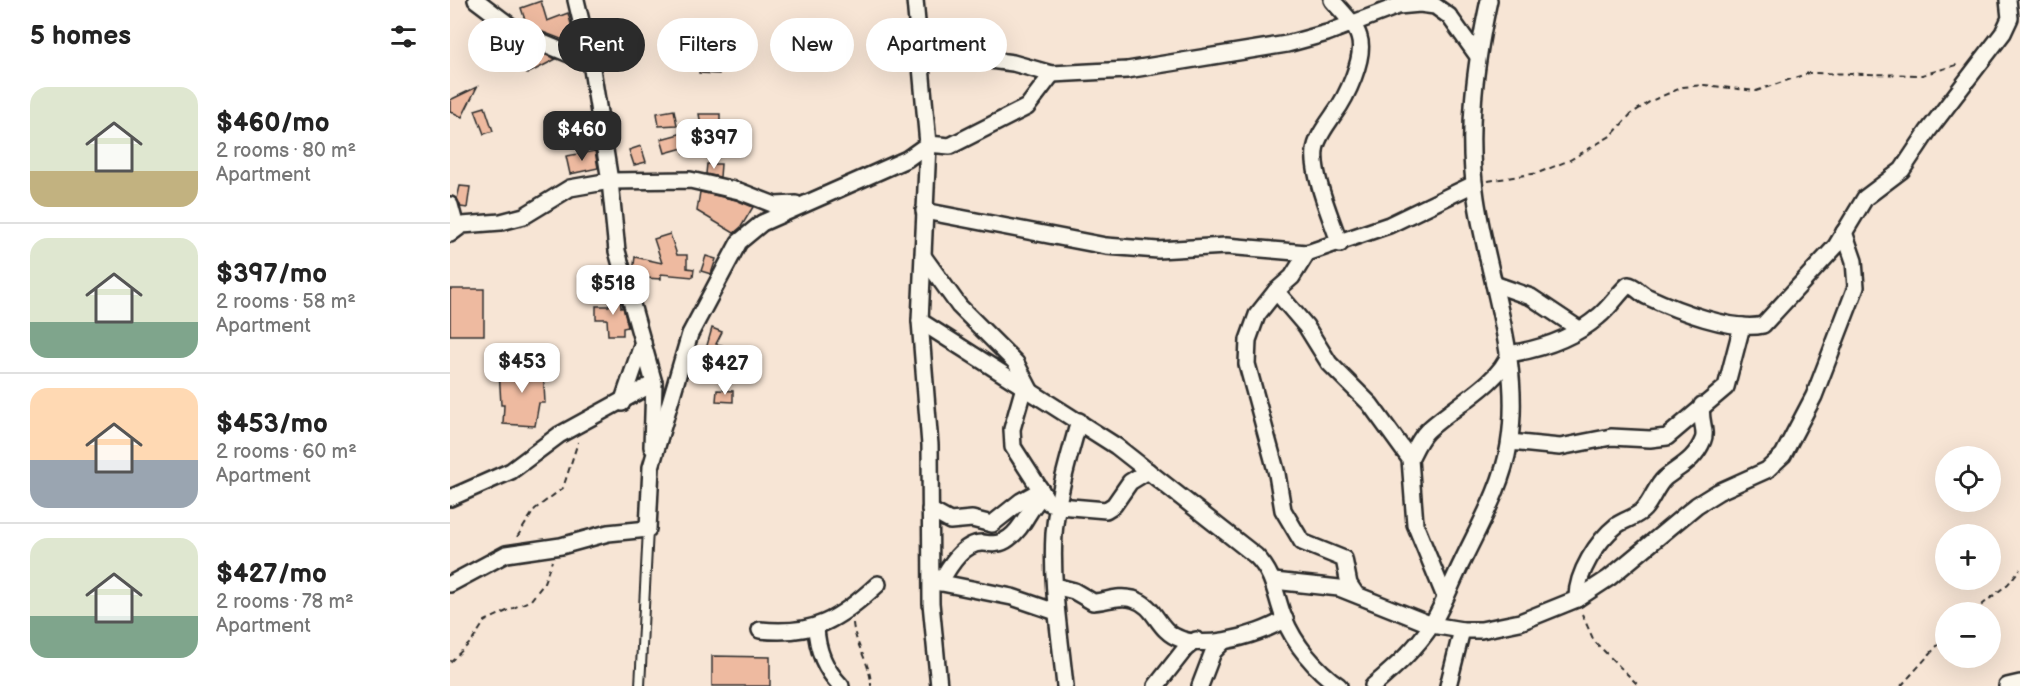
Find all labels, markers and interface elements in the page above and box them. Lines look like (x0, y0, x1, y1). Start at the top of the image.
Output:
chip: Buy (468, 18, 546, 72)
chip: Rent (558, 18, 645, 72)
chip: Filters (657, 18, 758, 72)
chip: New (770, 18, 854, 72)
chip: Apartment (866, 18, 1007, 72)
icon: filters (387, 20, 420, 53)
text: 5 homes (30, 21, 131, 52)
text: $460/mo (216, 108, 330, 139)
icon: home (78, 111, 150, 183)
pin: $460 (546, 111, 618, 162)
text: $460 (557, 118, 607, 142)
pin: $397 (678, 119, 750, 170)
text: $397 (690, 126, 738, 150)
text: 2 rooms · 80 m² (216, 139, 356, 163)
text: Apartment (216, 163, 311, 187)
text: $397/mo (216, 259, 327, 290)
icon: home (78, 262, 150, 334)
pin: $518 (577, 265, 649, 316)
text: $518 (590, 272, 636, 296)
text: 2 rooms · 58 m² (216, 290, 356, 314)
text: Apartment (216, 314, 311, 338)
pin: $453 (486, 343, 558, 394)
pin: $427 (689, 345, 761, 396)
text: $453 (498, 350, 546, 374)
text: $427 (701, 352, 749, 376)
text: $453/mo (216, 409, 328, 440)
icon: home (78, 412, 150, 484)
text: 2 rooms · 60 m² (216, 440, 357, 464)
map controls (1935, 446, 2001, 668)
button: locate (1935, 446, 2001, 512)
text: Apartment (216, 464, 311, 488)
button: + (1935, 524, 2001, 590)
text: $427/mo (216, 559, 327, 590)
icon: home (78, 562, 150, 634)
text: 2 rooms · 78 m² (216, 590, 354, 614)
button: − (1935, 602, 2001, 668)
text: Apartment (216, 614, 311, 638)

